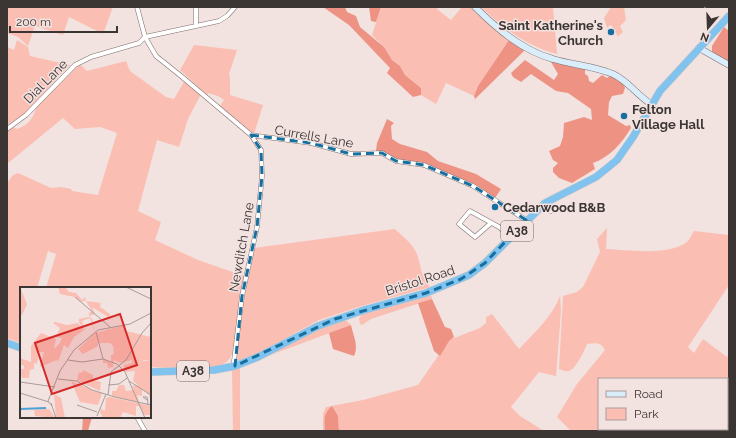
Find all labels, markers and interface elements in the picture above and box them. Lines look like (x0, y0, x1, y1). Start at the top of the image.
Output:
scale bar (10, 8, 117, 34)
north arrow (688, 8, 728, 48)
text: 200 m (16, 15, 51, 29)
place label: Saint Katherine's Church (499, 18, 604, 48)
marker: Saint Katherine's Church (606, 27, 616, 37)
text: N (699, 29, 711, 44)
street label: Dial Lane (20, 56, 71, 106)
place label: Felton Village Hall (632, 102, 705, 132)
marker: Felton Village Hall (619, 111, 629, 121)
street label: Currells Lane (273, 122, 355, 151)
place label: Cedarwood B&B (503, 200, 606, 215)
street label: Newditch Lane (226, 201, 257, 293)
marker: Cedarwood B&B (490, 202, 500, 212)
road number: A38 (501, 221, 533, 241)
street label: Bristol Road (384, 262, 457, 299)
inset map (20, 287, 151, 418)
road number: A38 (177, 361, 209, 381)
legend (598, 378, 728, 430)
text: Road (634, 387, 663, 401)
text: Park (634, 407, 659, 421)

